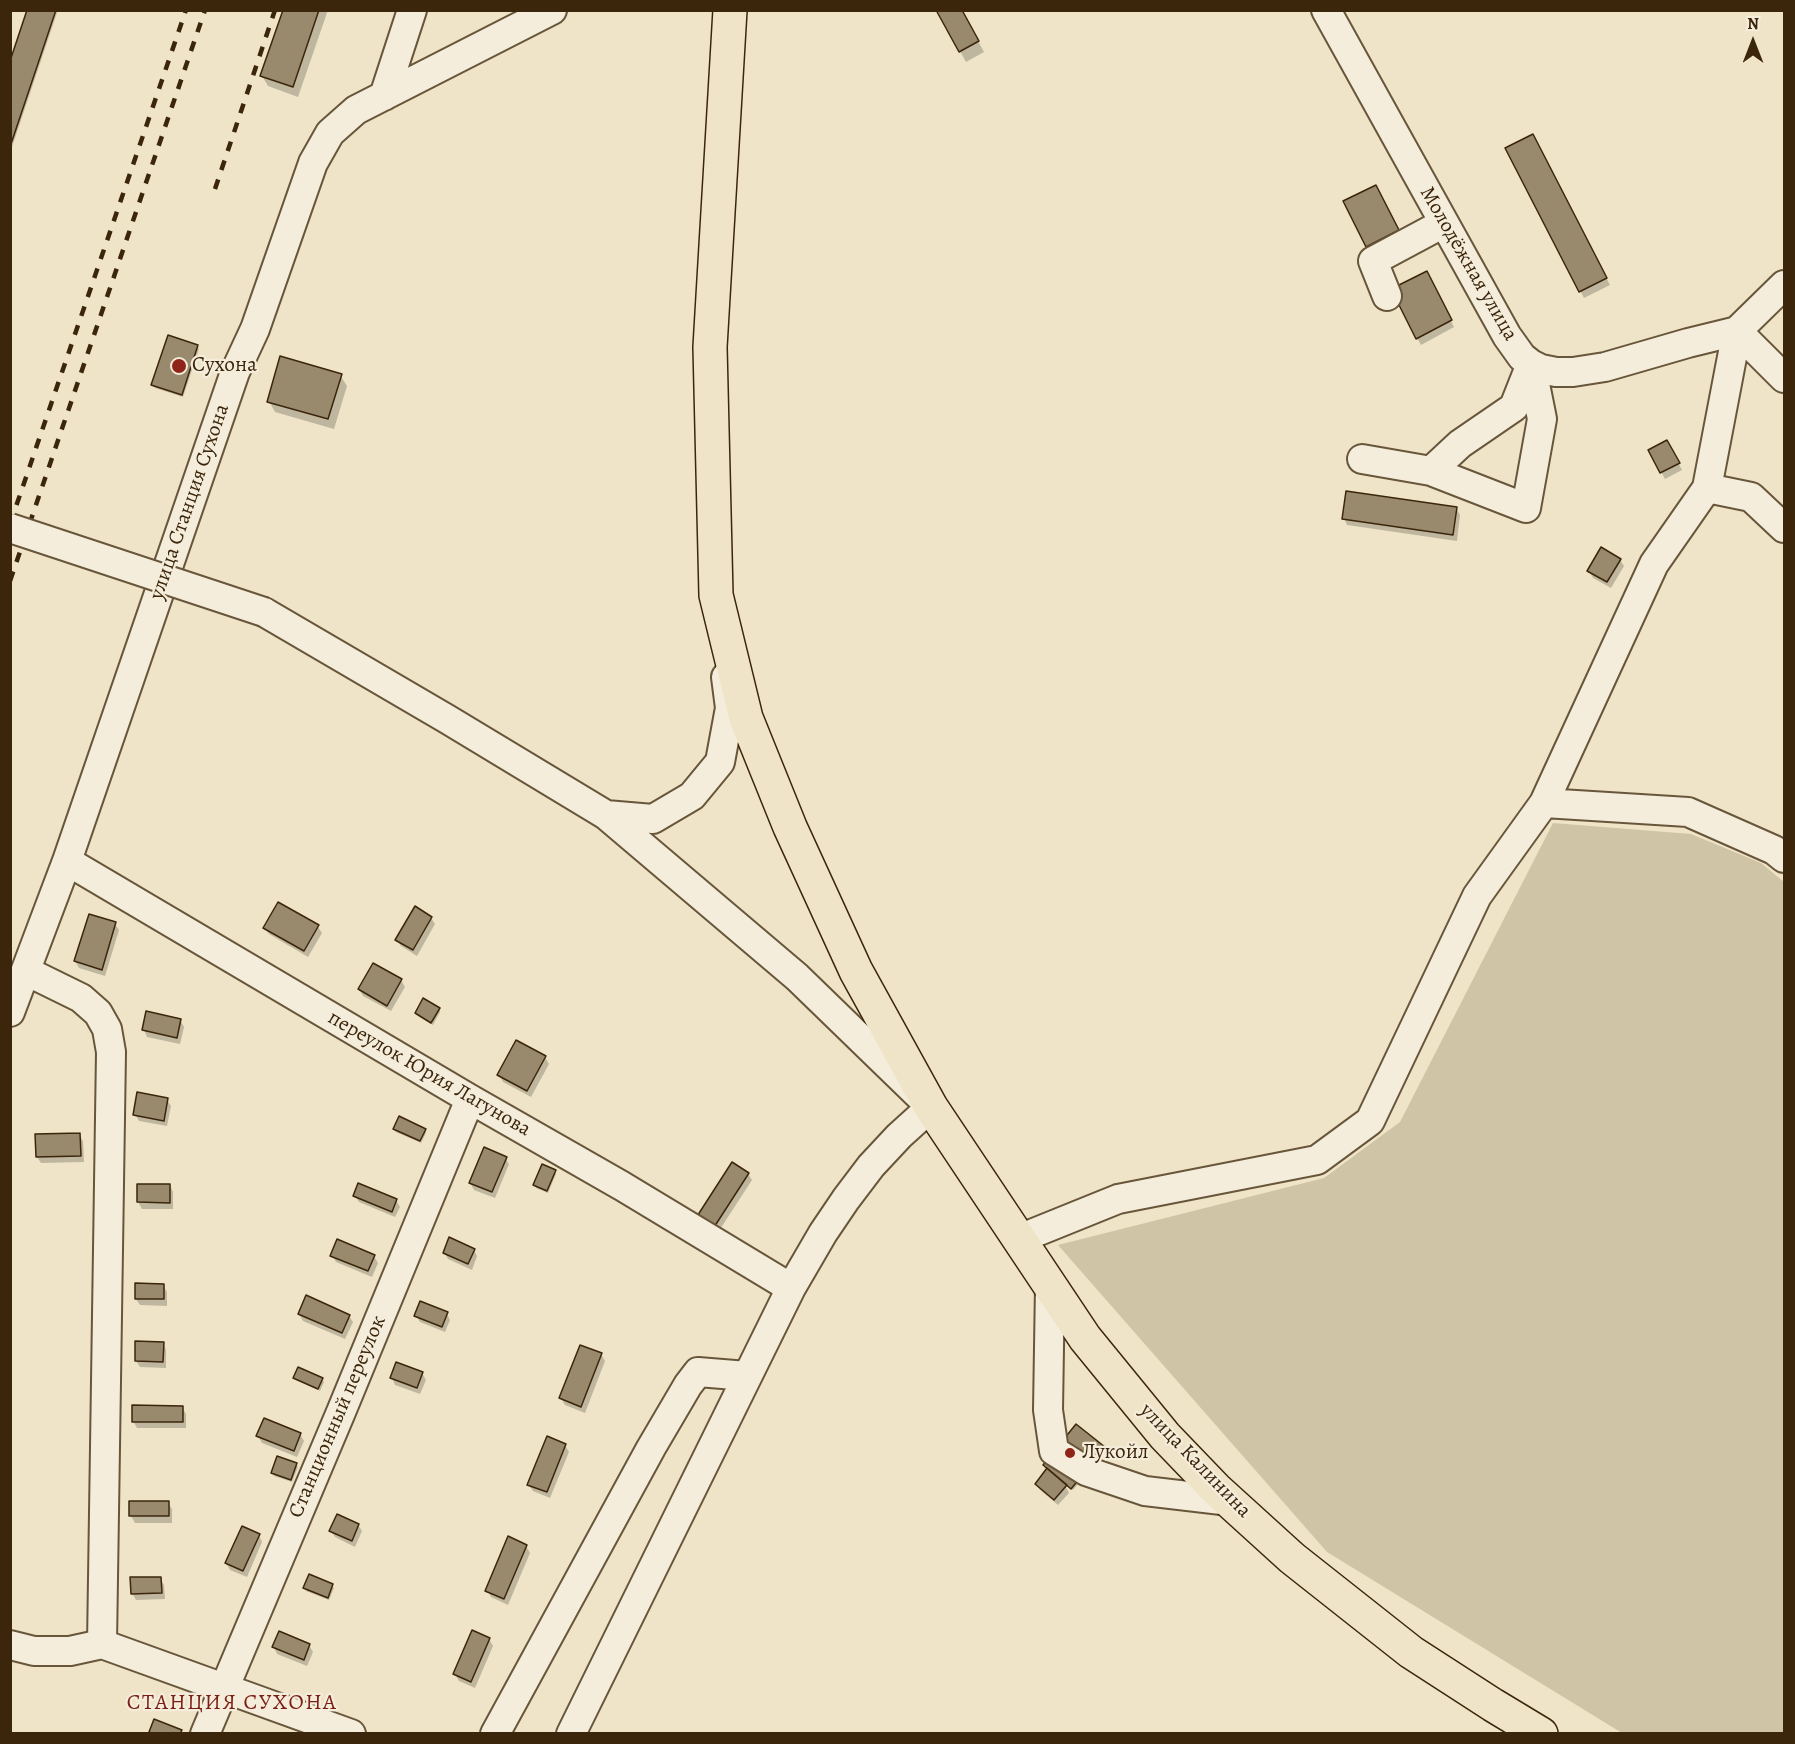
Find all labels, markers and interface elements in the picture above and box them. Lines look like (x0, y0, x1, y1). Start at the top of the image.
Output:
north arrow (1723, 12, 1783, 72)
text: N (1747, 13, 1759, 35)
street label: Молодёжная улица (1414, 182, 1522, 346)
place label: Сухона (192, 353, 257, 379)
marker: Сухона (170, 357, 188, 375)
street label: улица Станция Сухона (145, 401, 235, 603)
street label: переулок Юрия Лагунова (323, 1006, 535, 1142)
street label: Станционный переулок (284, 1312, 392, 1522)
street label: улица Калинина (1134, 1398, 1256, 1524)
place label: Лукойл (1082, 1440, 1148, 1466)
marker: Лукойл (1063, 1446, 1077, 1460)
district label: СТАНЦИЯ СУХОНА (127, 1691, 337, 1717)

